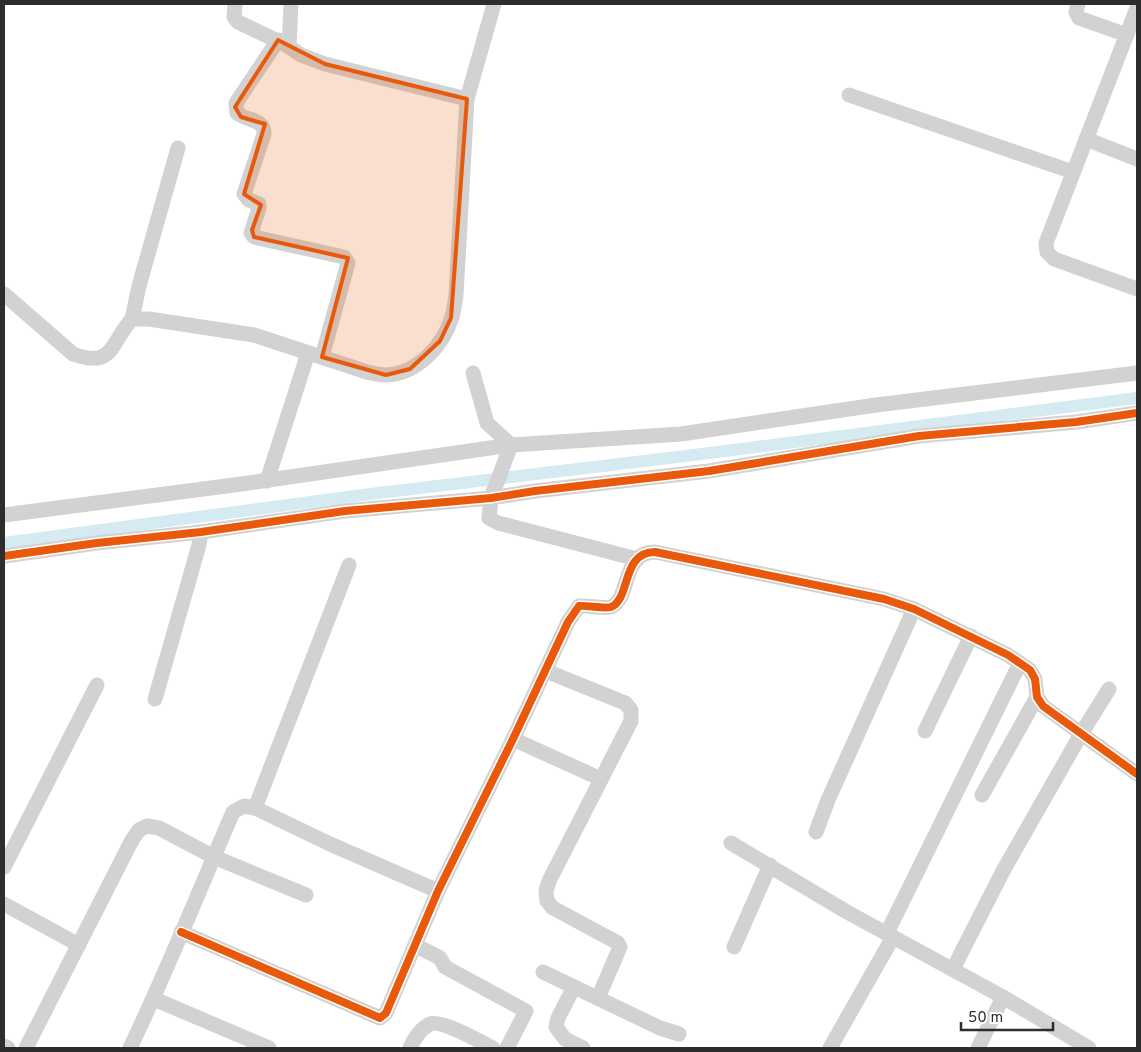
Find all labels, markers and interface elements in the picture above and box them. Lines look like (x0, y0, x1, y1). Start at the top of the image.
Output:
scale bar (961, 1000, 1054, 1032)
text: 50 m (968, 1009, 1003, 1028)

